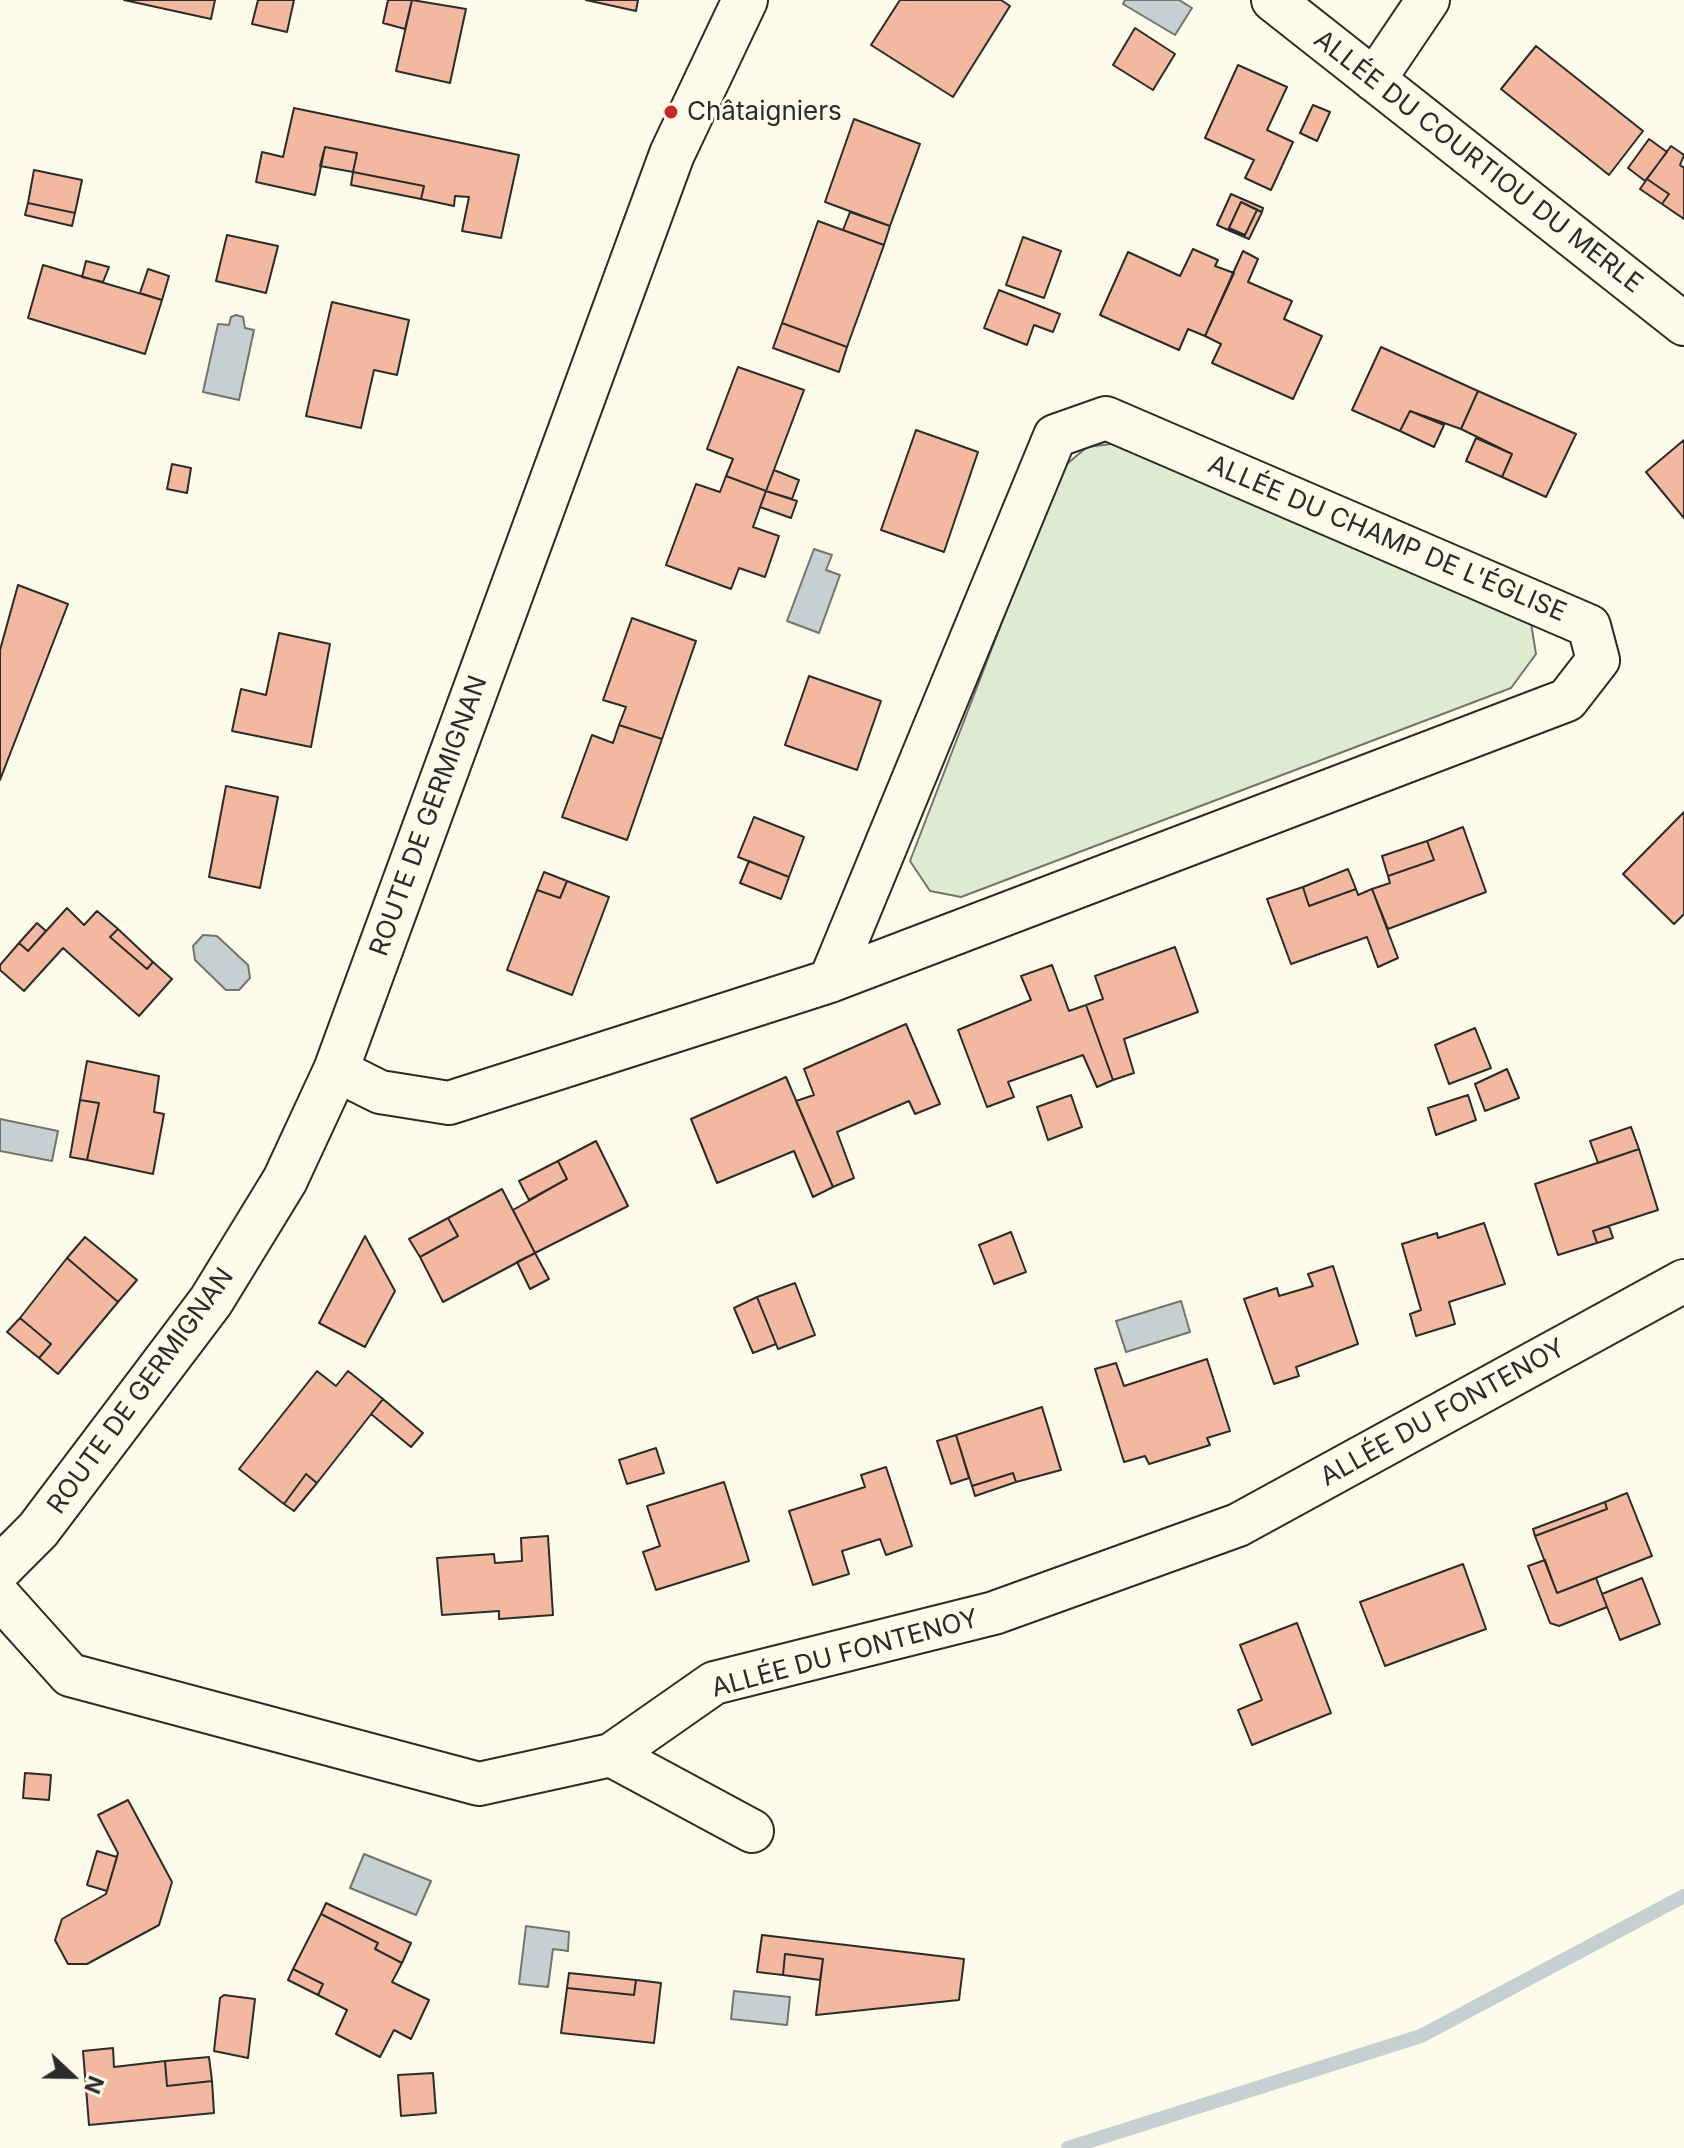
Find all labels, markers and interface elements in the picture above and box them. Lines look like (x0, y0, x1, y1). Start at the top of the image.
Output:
street label: ALLÉE DU COURTIOU DU MERLE (1308, 24, 1648, 300)
place label: Châtaigniers (687, 96, 842, 128)
marker: Châtaigniers (662, 103, 680, 121)
street label: ALLÉE DU CHAMP DE L'ÉGLISE (1203, 449, 1571, 629)
street label: ROUTE DE GERMIGNAN (364, 672, 494, 960)
street label: ROUTE DE GERMIGNAN (41, 1262, 241, 1520)
street label: ALLÉE DU FONTENOY (1315, 1333, 1571, 1493)
street label: ALLÉE DU FONTENOY (708, 1603, 982, 1705)
north arrow (32, 2036, 112, 2116)
text: N (79, 2072, 109, 2098)

